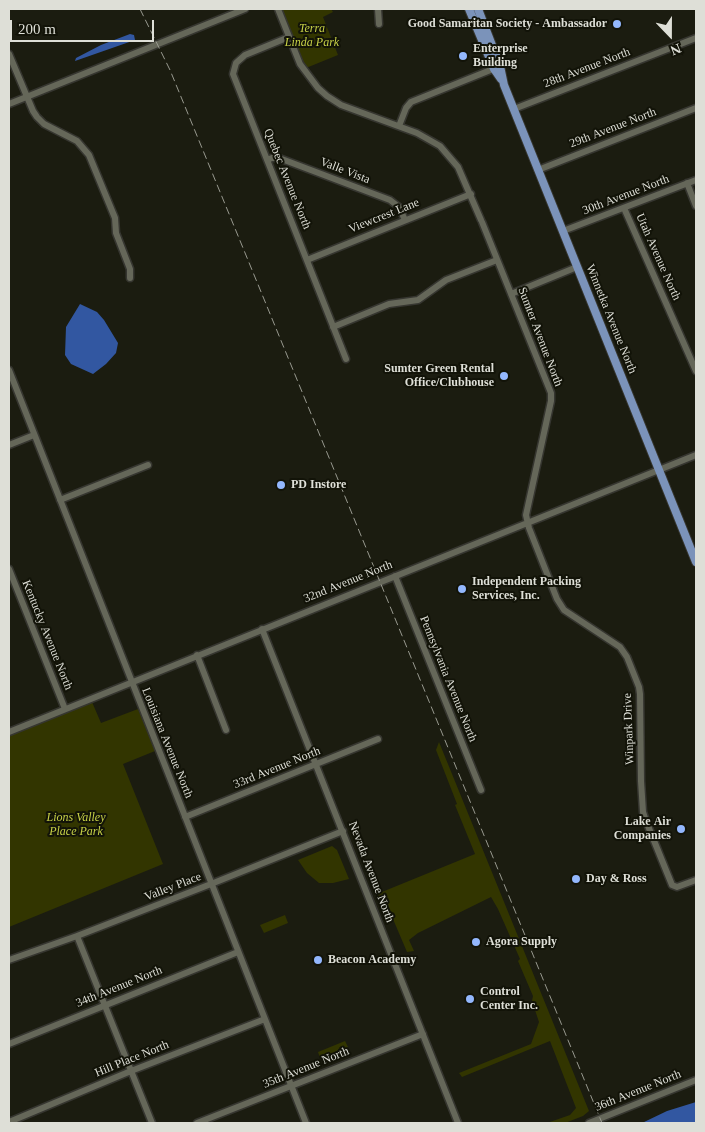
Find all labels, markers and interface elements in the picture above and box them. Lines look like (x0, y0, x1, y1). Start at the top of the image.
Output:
scale bar (12, 10, 156, 42)
north arrow (645, 10, 695, 60)
place label: Good Samaritan Society - Ambassador (408, 17, 607, 31)
marker: Good Samaritan Society - Ambassador (611, 18, 623, 30)
text: 200 m (18, 21, 56, 37)
park label: Terra Linda Park (285, 22, 339, 50)
text: N (668, 41, 683, 58)
place label: Enterprise Building (473, 42, 528, 70)
street label: 28th Avenue North (542, 45, 632, 91)
marker: Enterprise Building (457, 50, 469, 62)
street label: 29th Avenue North (568, 105, 658, 151)
street label: Quebec Avenue North (260, 127, 314, 231)
street label: Valle Vista (318, 155, 372, 187)
street label: 30th Avenue North (581, 172, 671, 218)
street label: Viewcrest Lane (347, 195, 421, 237)
street label: Utah Avenue North (632, 211, 684, 303)
street label: Winnetka Avenue North (582, 262, 640, 376)
street label: Sumter Avenue North (514, 285, 566, 389)
place label: Sumter Green Rental Office/Clubhouse (384, 362, 494, 390)
marker: Sumter Green Rental Office/Clubhouse (498, 370, 510, 382)
place label: PD Instore (291, 478, 346, 492)
marker: PD Instore (275, 479, 287, 491)
street label: 32nd Avenue North (302, 558, 394, 606)
place label: Independent Packing Services, Inc. (472, 575, 581, 603)
street label: Kentucky Avenue North (18, 578, 76, 692)
marker: Independent Packing Services, Inc. (456, 583, 468, 595)
street label: Pennsylvania Avenue North (416, 614, 480, 744)
street label: Louisiana Avenue North (138, 686, 196, 800)
street label: Winpark Drive (621, 693, 637, 765)
street label: 33rd Avenue North (231, 744, 323, 792)
park label: Lions Valley Place Park (47, 811, 105, 839)
place label: Lake Air Companies (614, 815, 671, 843)
street label: Nevada Avenue North (345, 819, 397, 925)
marker: Lake Air Companies (675, 823, 687, 835)
street label: Valley Place (143, 870, 203, 904)
place label: Day & Ross (586, 872, 647, 886)
marker: Day & Ross (570, 873, 582, 885)
place label: Agora Supply (486, 935, 557, 949)
marker: Agora Supply (470, 936, 482, 948)
place label: Beacon Academy (328, 953, 416, 967)
marker: Beacon Academy (312, 954, 324, 966)
street label: 34th Avenue North (74, 963, 164, 1011)
place label: Control Center Inc. (480, 985, 538, 1013)
marker: Control Center Inc. (464, 993, 476, 1005)
street label: Hill Place North (93, 1038, 171, 1080)
street label: 35th Avenue North (261, 1044, 351, 1092)
street label: 36th Avenue North (593, 1067, 683, 1115)

